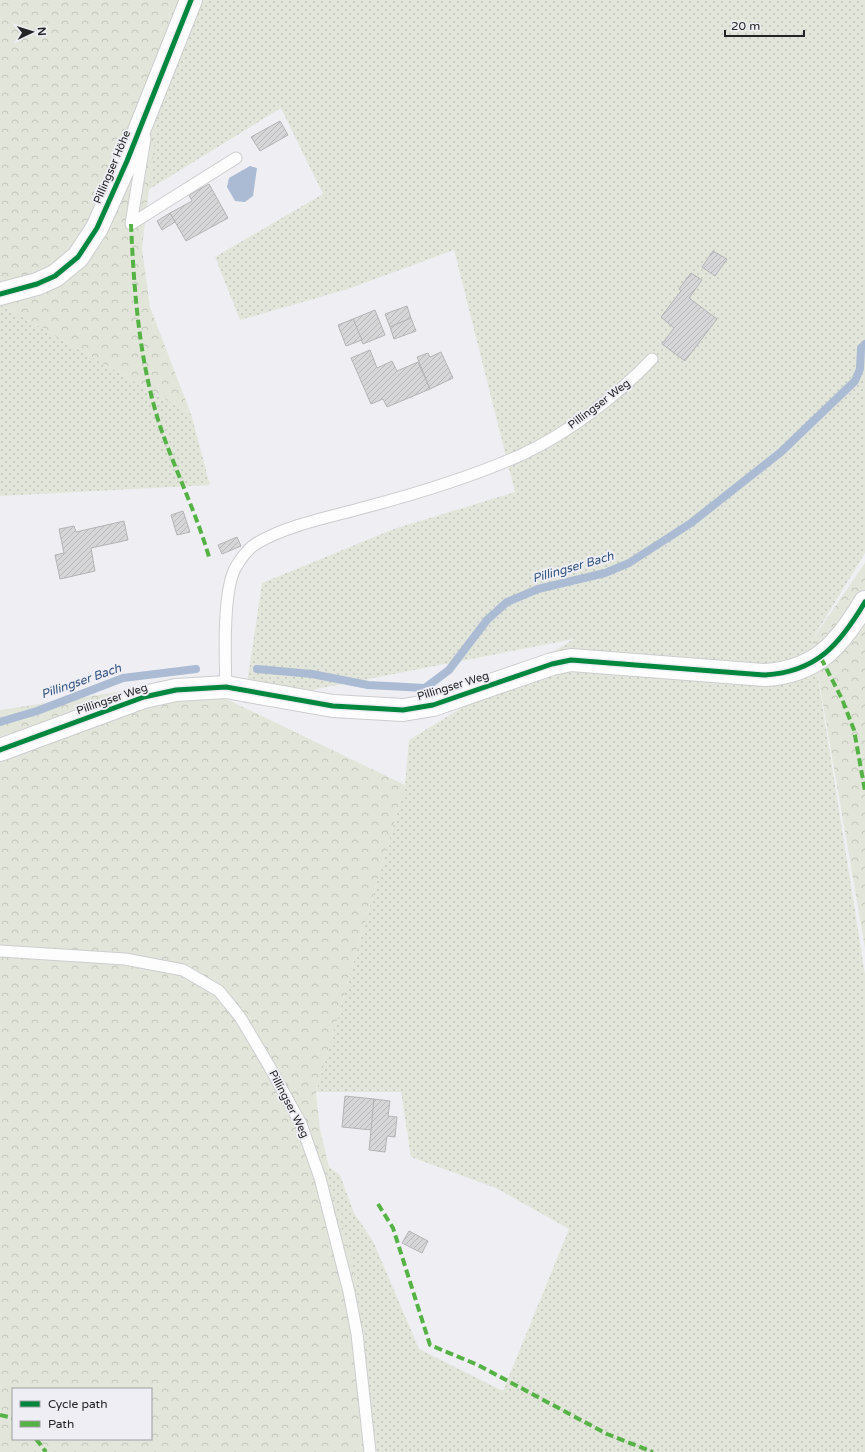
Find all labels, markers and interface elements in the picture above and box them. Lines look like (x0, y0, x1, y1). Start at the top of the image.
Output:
north arrow (12, 12, 52, 52)
scale bar (725, 12, 804, 38)
text: 20 m (731, 19, 760, 33)
text: N (35, 26, 48, 36)
street label: Pillingser Höhe (91, 128, 133, 206)
street label: Pillingser Weg (565, 376, 633, 432)
water label: Pillingser Bach (531, 549, 616, 585)
water label: Pillingser Bach (39, 661, 124, 701)
street label: Pillingser Weg (416, 669, 490, 703)
street label: Pillingser Weg (75, 681, 149, 717)
street label: Pillingser Weg (266, 1068, 312, 1140)
legend (12, 1388, 152, 1440)
text: Cycle path (48, 1397, 107, 1411)
text: Path (48, 1417, 74, 1431)

